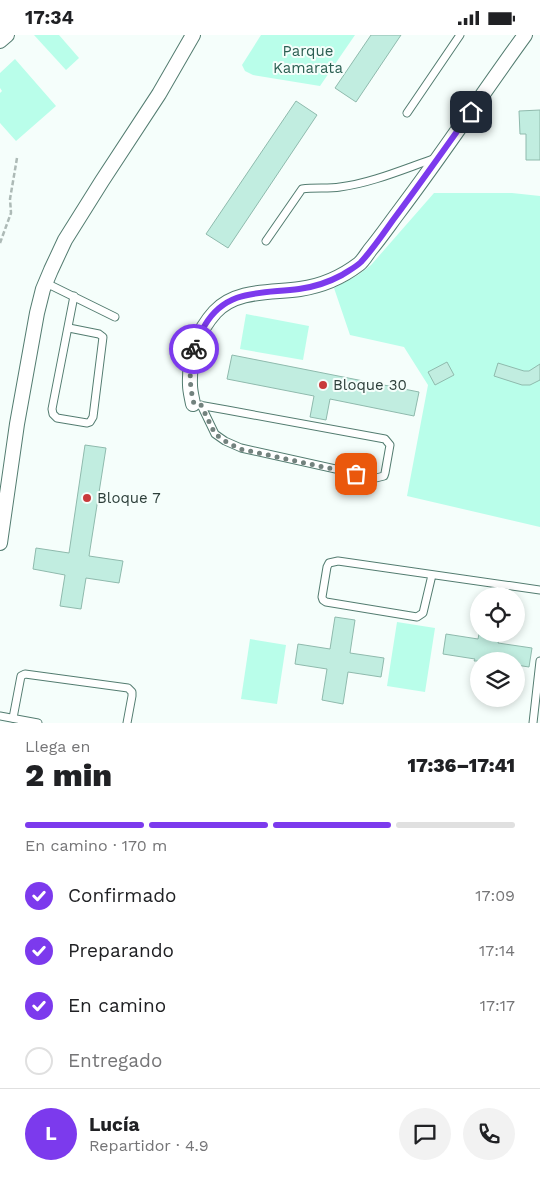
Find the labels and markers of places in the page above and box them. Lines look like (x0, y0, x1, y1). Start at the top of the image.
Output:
pin (450, 91, 492, 133)
place label: Bloque 30 (333, 376, 407, 394)
marker: Bloque 30 (317, 379, 329, 391)
pin (335, 453, 377, 495)
place label: Bloque 7 (97, 489, 161, 507)
marker: Bloque 7 (81, 492, 93, 504)

